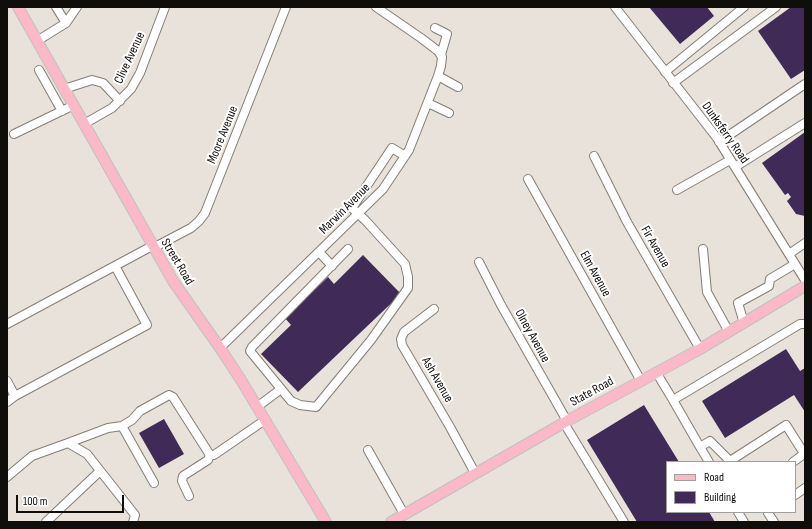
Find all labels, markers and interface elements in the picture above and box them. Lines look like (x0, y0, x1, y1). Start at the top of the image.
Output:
street label: Clive Avenue (111, 30, 149, 86)
street label: Dunksferry Road (698, 99, 752, 167)
street label: Moore Avenue (204, 104, 242, 166)
street label: Marwin Avenue (316, 180, 374, 238)
street label: Fir Avenue (637, 224, 673, 270)
street label: Street Road (157, 236, 197, 288)
street label: Elm Avenue (576, 248, 614, 300)
street label: Olney Avenue (511, 307, 553, 365)
street label: Ash Avenue (418, 355, 456, 405)
street label: State Road (568, 374, 616, 410)
legend (666, 461, 796, 513)
text: Road (704, 470, 724, 485)
scale bar (18, 487, 126, 513)
text: Building (704, 490, 736, 505)
text: 100 m (23, 494, 48, 509)

